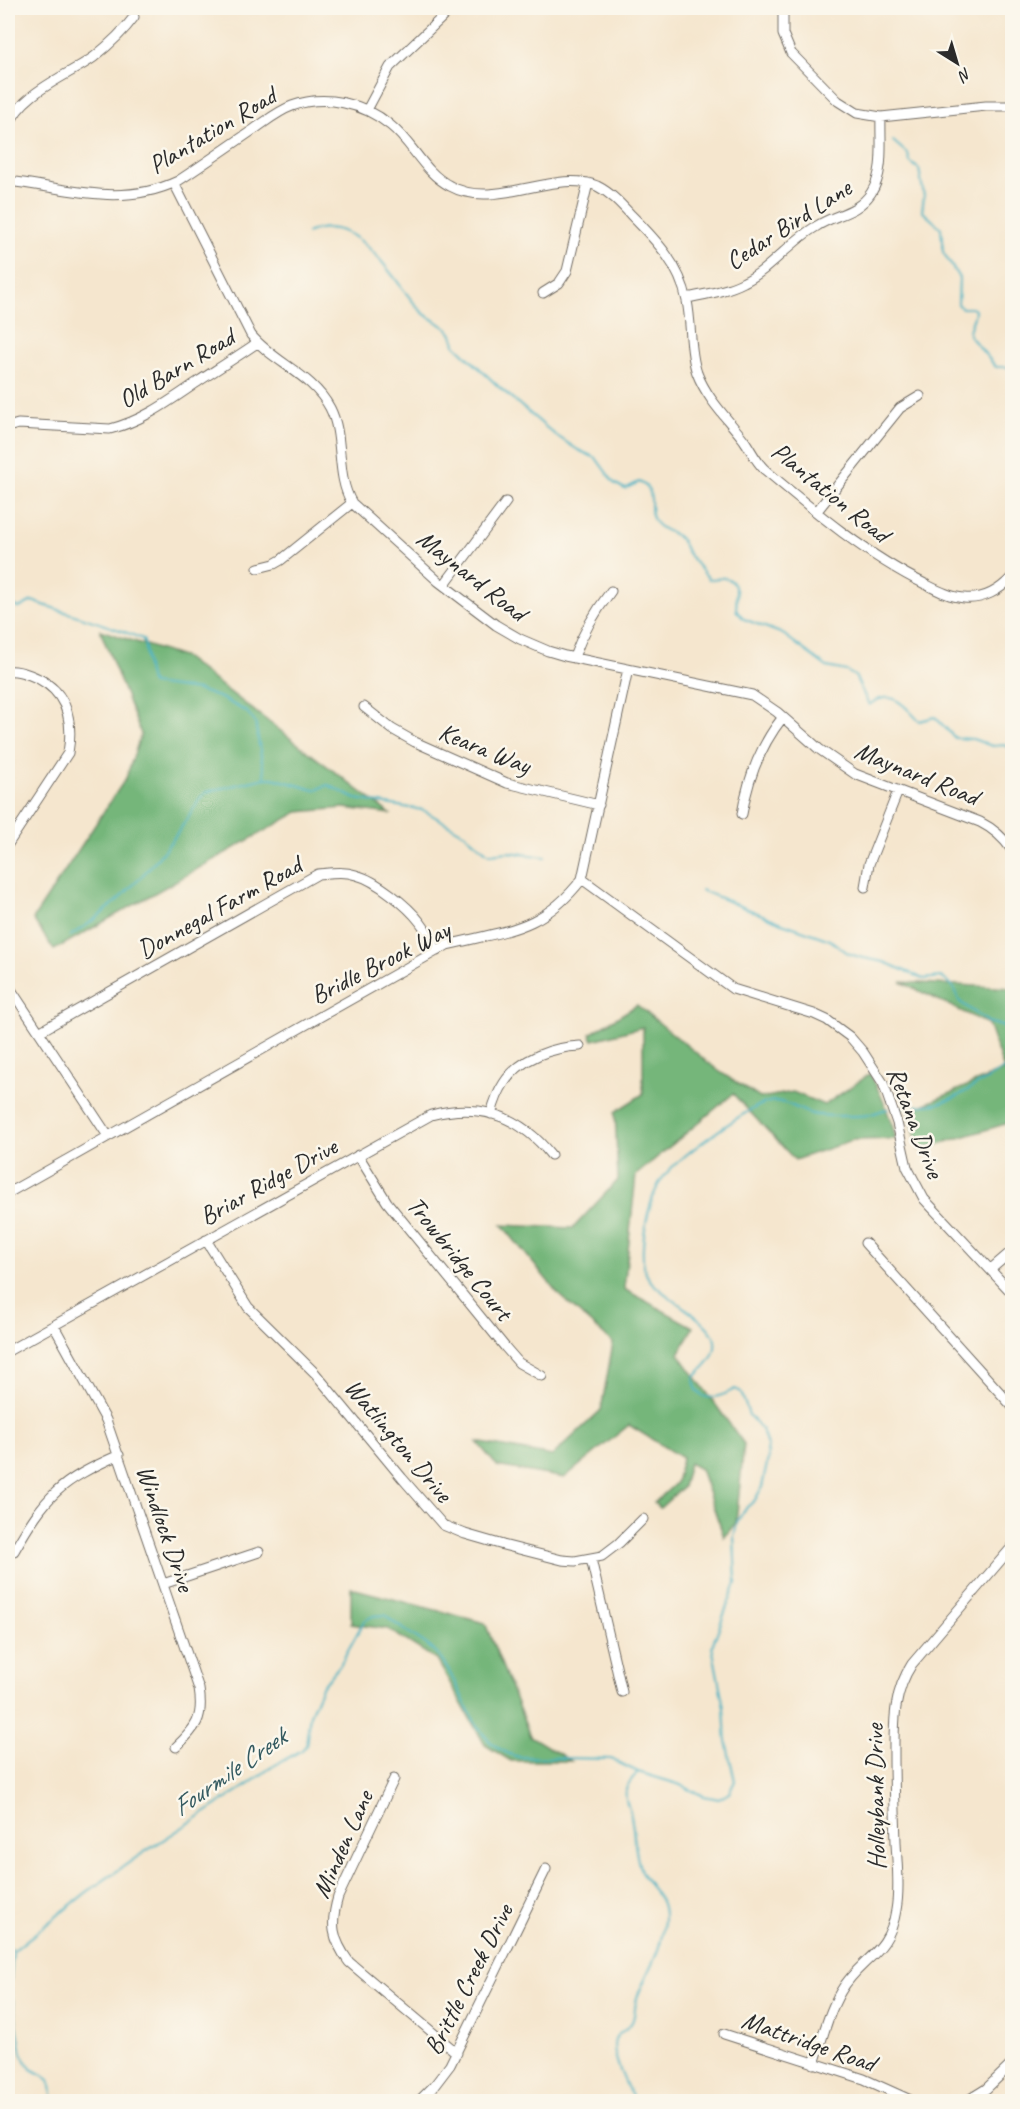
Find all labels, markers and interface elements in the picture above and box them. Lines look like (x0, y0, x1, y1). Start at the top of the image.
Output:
north arrow (927, 33, 987, 93)
text: N (953, 63, 975, 87)
street label: Plantation Road (142, 77, 285, 181)
street label: Cedar Bird Lane (719, 171, 859, 277)
street label: Old Barn Road (112, 319, 244, 416)
street label: Plantation Road (765, 435, 900, 553)
street label: Maynard Road (410, 522, 536, 631)
street label: Keara Way (434, 715, 537, 783)
street label: Maynard Road (850, 734, 987, 815)
street label: Donnegal Farm Road (131, 847, 310, 966)
street label: Bridle Brook Way (305, 912, 457, 1012)
street label: Retana Drive (879, 1062, 952, 1184)
street label: Briar Ridge Drive (194, 1129, 344, 1233)
street label: Trowbridge Court (399, 1189, 521, 1329)
street label: Watlington Drive (337, 1372, 461, 1510)
street label: Windlock Drive (129, 1461, 203, 1598)
water label: Fourmile Creek (165, 1718, 296, 1824)
street label: Holleybank Drive (858, 1722, 893, 1870)
street label: Minden Lane (304, 1783, 382, 1903)
street label: Brittle Creek Drive (416, 1897, 521, 2060)
street label: Mattridge Road (738, 2003, 884, 2081)

